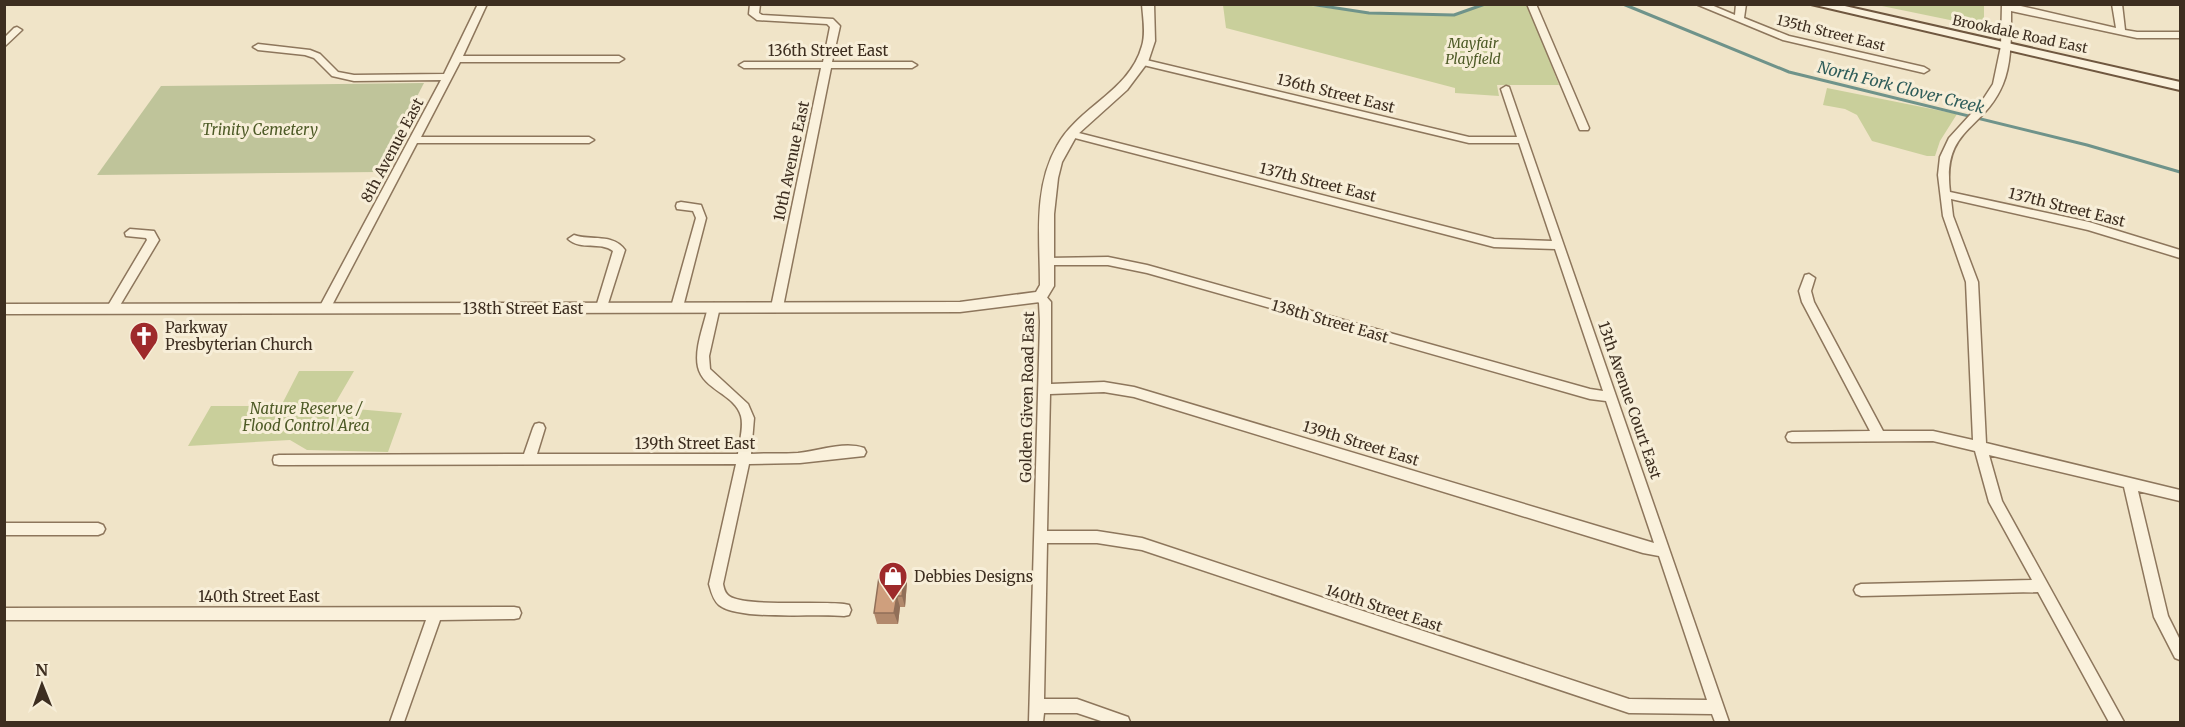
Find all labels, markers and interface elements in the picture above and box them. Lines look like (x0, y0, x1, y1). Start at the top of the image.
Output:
street label: 135th Street East (1775, 11, 1888, 55)
street label: Brookdale Road East (1951, 11, 2090, 57)
park label: Mayfair Playfield (1445, 34, 1501, 68)
street label: 136th Street East (768, 41, 889, 60)
water label: North Fork Clover Creek (1815, 57, 1987, 117)
street label: 136th Street East (1275, 69, 1397, 117)
street label: 8th Avenue East (356, 94, 428, 206)
street label: 10th Avenue East (769, 99, 813, 223)
park label: Trinity Cemetery (202, 120, 318, 139)
street label: 137th Street East (1258, 158, 1379, 206)
street label: 137th Street East (2007, 183, 2128, 231)
street label: 138th Street East (1269, 295, 1391, 347)
street label: 138th Street East (463, 299, 584, 318)
street label: Golden Given Road East (1016, 311, 1038, 483)
place label: Parkway Presbyterian Church (165, 318, 313, 354)
street label: 13th Avenue Court East (1594, 319, 1666, 481)
church icon: Parkway Presbyterian Church (128, 320, 160, 362)
park label: Nature Reserve / Flood Control Area (241, 399, 370, 435)
street label: 139th Street East (1301, 416, 1422, 470)
street label: 139th Street East (635, 434, 755, 453)
shop icon: Debbies Designs (877, 560, 909, 602)
place label: Debbies Designs (914, 567, 1033, 586)
street label: 140th Street East (1323, 580, 1445, 636)
street label: 140th Street East (198, 587, 320, 606)
north arrow (12, 655, 72, 715)
text: N (35, 660, 49, 680)

